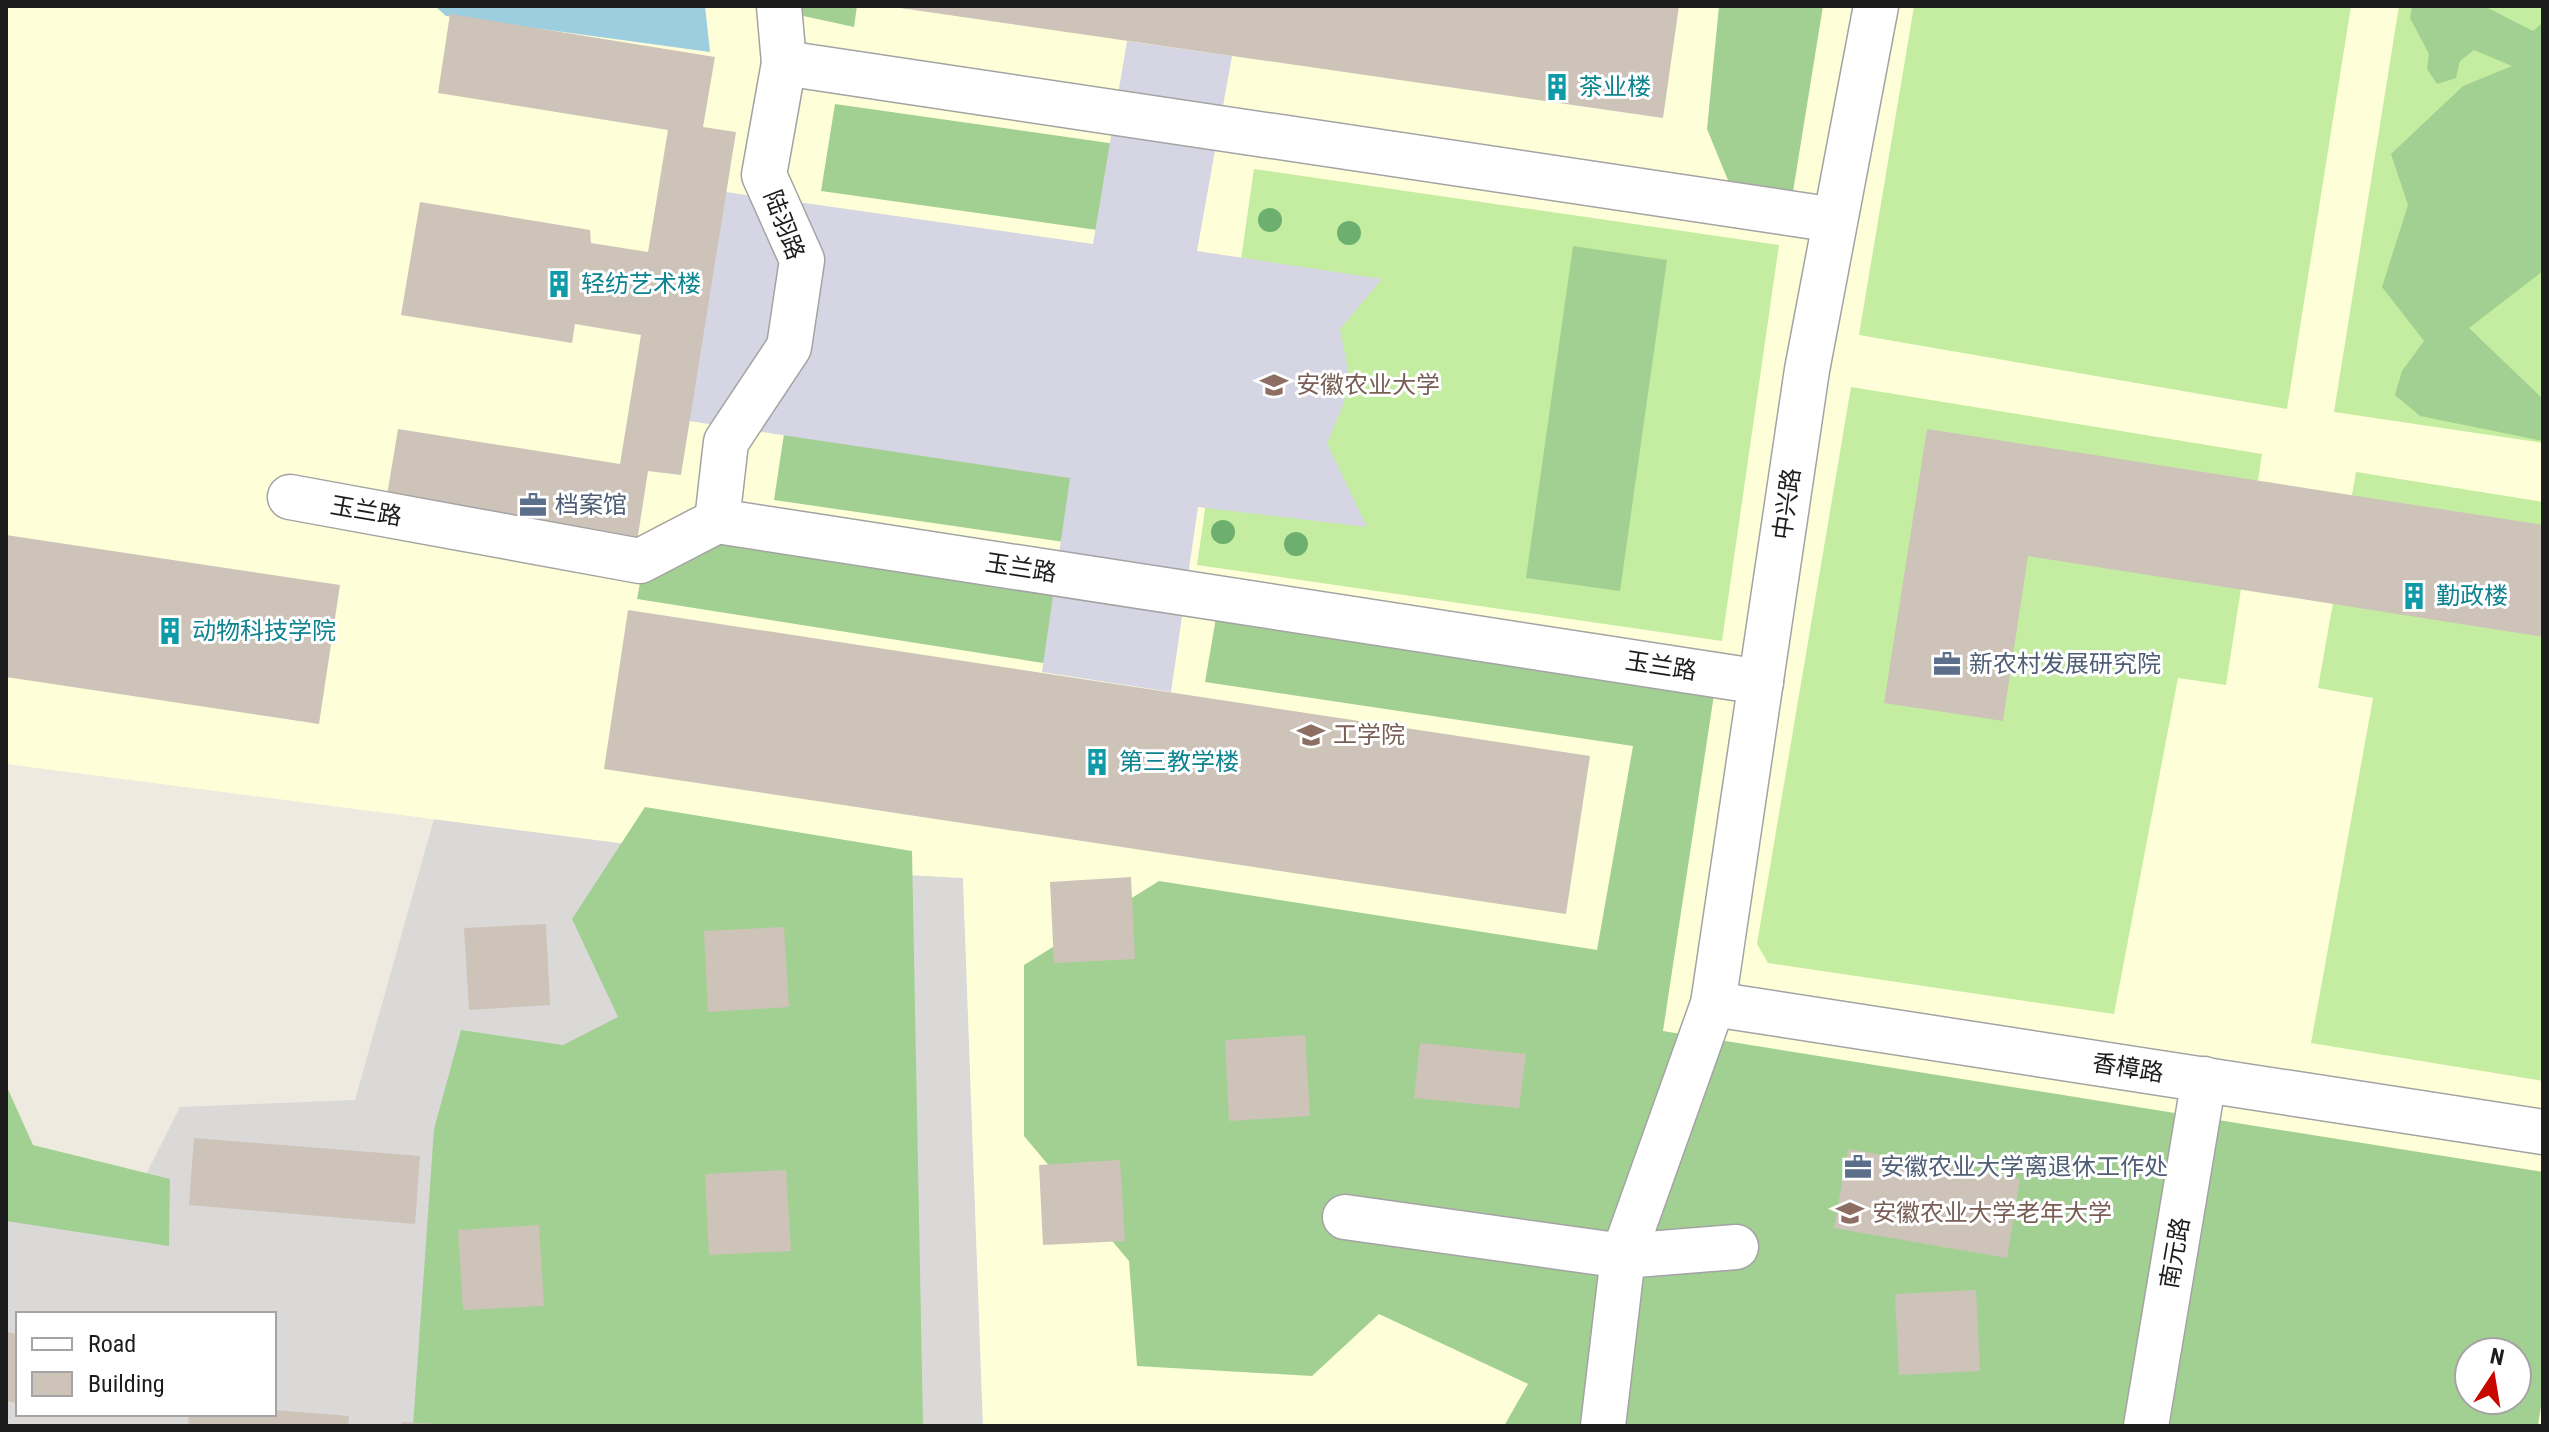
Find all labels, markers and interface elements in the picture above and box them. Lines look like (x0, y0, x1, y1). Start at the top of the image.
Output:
building icon: 茶业楼 (1542, 72, 1572, 102)
place label: 茶业楼 (1579, 73, 1651, 101)
street label: 陆羽路 (758, 186, 810, 264)
building icon: 轻纺艺术楼 (544, 269, 574, 299)
place label: 轻纺艺术楼 (581, 270, 701, 298)
school or university icon: 安徽农业大学 (1259, 370, 1289, 400)
place label: 安徽农业大学 (1296, 371, 1440, 399)
street label: 中兴路 (1768, 466, 1806, 542)
office icon: 档案馆 (518, 490, 548, 520)
street label: 玉兰路 (328, 491, 404, 531)
place label: 档案馆 (555, 491, 627, 519)
street label: 玉兰路 (983, 549, 1059, 587)
building icon: 勤政楼 (2399, 581, 2429, 611)
place label: 勤政楼 (2436, 582, 2508, 610)
building icon: 动物科技学院 (155, 616, 185, 646)
place label: 动物科技学院 (192, 617, 336, 645)
street label: 玉兰路 (1623, 647, 1699, 685)
office icon: 新农村发展研究院 (1932, 649, 1962, 679)
place label: 新农村发展研究院 (1969, 650, 2161, 678)
school or university icon: 工学院 (1296, 720, 1326, 750)
place label: 工学院 (1333, 721, 1405, 749)
building icon: 第三教学楼 (1082, 747, 1112, 777)
place label: 第三教学楼 (1119, 748, 1239, 776)
street label: 香樟路 (2090, 1049, 2166, 1087)
office icon: 安徽农业大学离退休工作处 (1843, 1152, 1873, 1182)
place label: 安徽农业大学离退休工作处 (1880, 1153, 2168, 1181)
school or university icon: 安徽农业大学老年大学 (1835, 1198, 1865, 1228)
place label: 安徽农业大学老年大学 (1872, 1199, 2112, 1227)
street label: 南元路 (2155, 1215, 2195, 1291)
legend (16, 1312, 276, 1416)
text: Road (88, 1330, 136, 1358)
north arrow (2453, 1336, 2533, 1416)
text: N (2488, 1343, 2506, 1371)
text: Building (88, 1370, 165, 1398)

